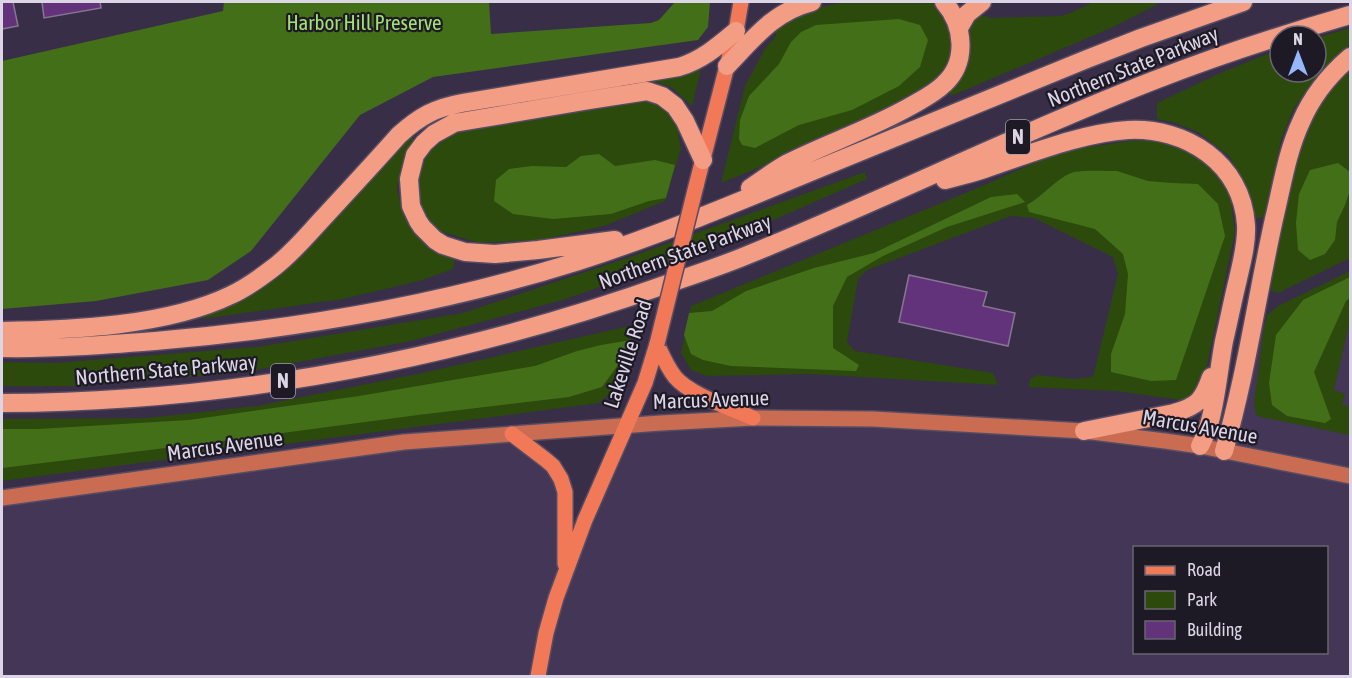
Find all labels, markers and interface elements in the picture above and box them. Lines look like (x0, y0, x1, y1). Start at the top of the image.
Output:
park label: Harbor Hill Preserve (286, 10, 442, 34)
street label: Northern State Parkway (1044, 21, 1222, 111)
north arrow (1268, 24, 1328, 84)
text: N (1293, 30, 1303, 48)
road number: N (1006, 120, 1030, 154)
street label: Northern State Parkway (595, 209, 775, 293)
street label: Lakeville Road (598, 296, 656, 411)
street label: Northern State Parkway (74, 349, 258, 389)
road number: N (271, 364, 295, 398)
street label: Marcus Avenue (652, 385, 770, 413)
street label: Marcus Avenue (1141, 404, 1260, 448)
street label: Marcus Avenue (166, 425, 284, 465)
legend (1133, 546, 1328, 654)
text: Road (1187, 559, 1221, 580)
text: Park (1187, 589, 1217, 610)
text: Building (1187, 619, 1242, 640)

